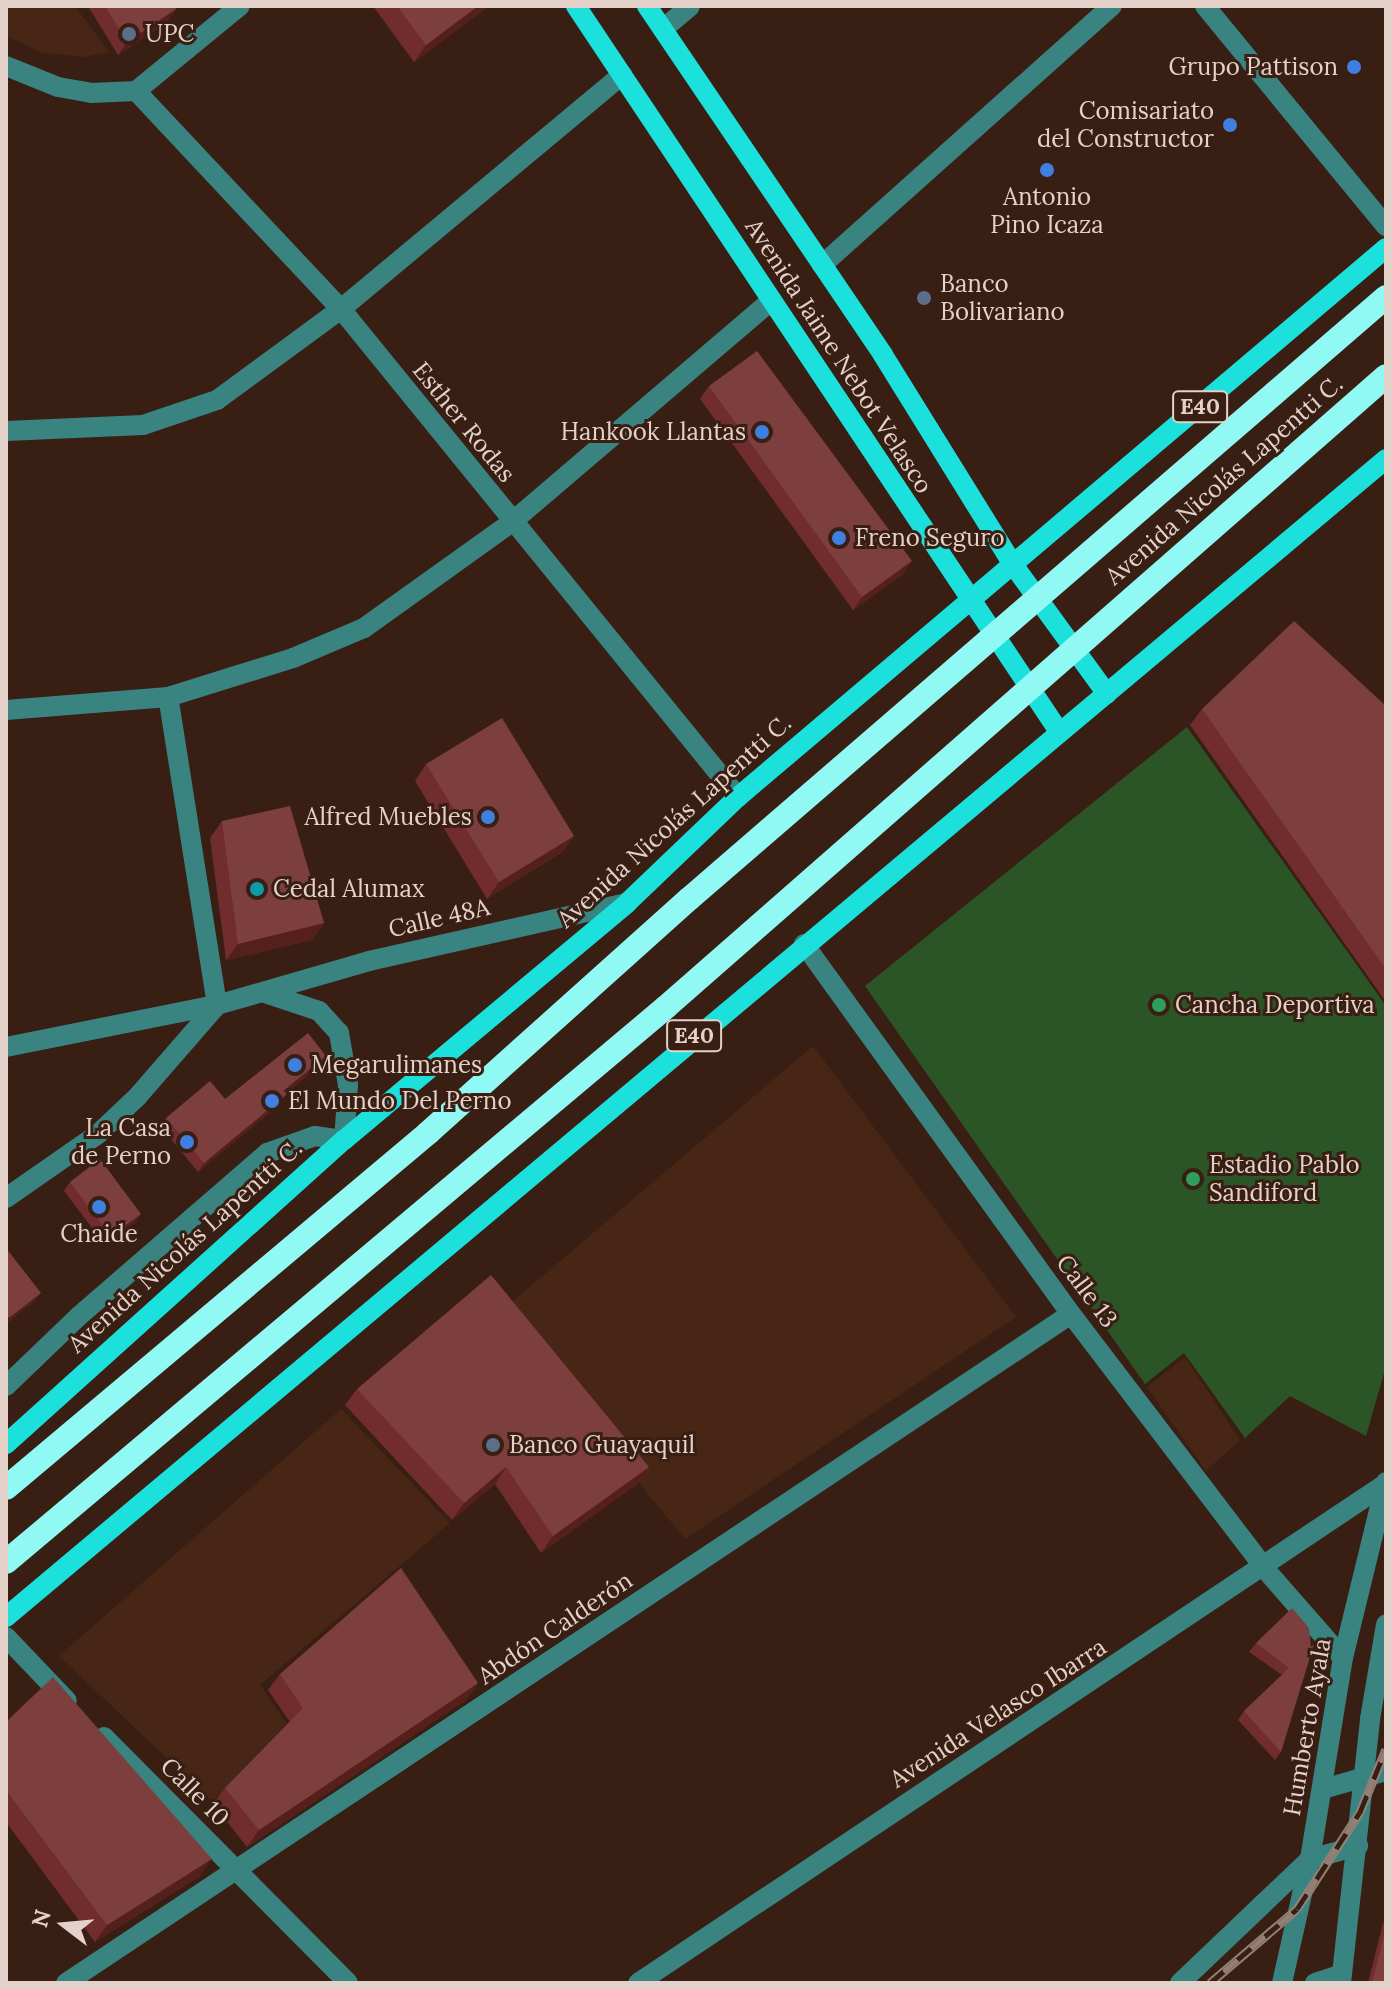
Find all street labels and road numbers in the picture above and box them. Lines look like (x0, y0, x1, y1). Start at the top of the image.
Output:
street label: Avenida Jaime Nebot Velasco (739, 213, 939, 499)
street label: Esther Rodas (407, 356, 521, 488)
street label: Avenida Nicolás Lapentti C. (1099, 369, 1349, 591)
road number: E40 (1172, 389, 1228, 425)
street label: Avenida Nicolás Lapentti C. (551, 708, 797, 934)
street label: Calle 48A (386, 892, 492, 944)
road number: E40 (666, 1018, 722, 1054)
street label: Avenida Nicolás Lapentti C. (62, 1133, 308, 1359)
street label: Calle 13 (1050, 1249, 1124, 1333)
street label: Abdón Calderón (472, 1566, 638, 1690)
street label: Avenida Velasco Ibarra (884, 1632, 1112, 1794)
street label: Humberto Ayala (1277, 1636, 1337, 1818)
street label: Calle 10 (155, 1752, 235, 1832)

